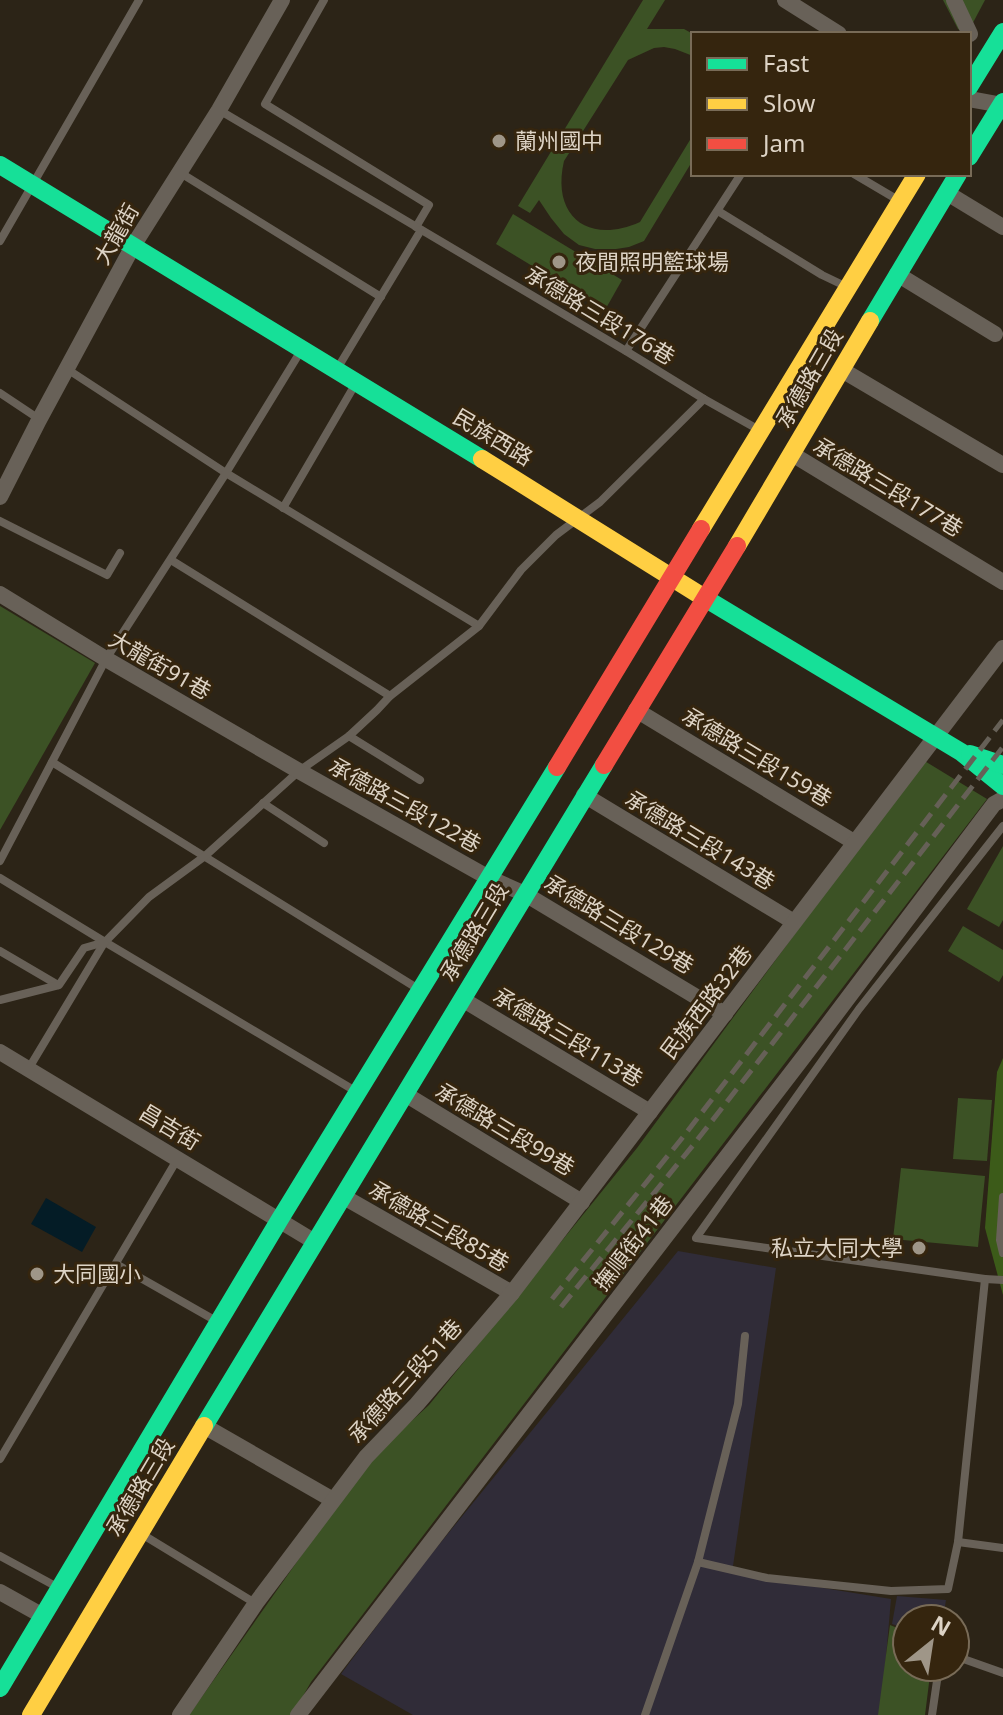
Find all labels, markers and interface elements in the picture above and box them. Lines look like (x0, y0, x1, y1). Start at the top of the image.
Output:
legend (691, 32, 971, 176)
text: Fast (763, 46, 809, 79)
text: Slow (763, 86, 815, 119)
place label: 蘭州國中 (515, 125, 603, 155)
text: Jam (761, 126, 805, 159)
marker: 蘭州國中 (490, 132, 508, 150)
street label: 大龍街 (86, 197, 145, 270)
place label: 夜間照明籃球場 (575, 246, 729, 276)
marker: 夜間照明籃球場 (550, 253, 568, 271)
street label: 承德路三段176巷 (520, 258, 681, 371)
street label: 承德路三段 (768, 322, 849, 433)
street label: 民族西路 (448, 401, 539, 472)
street label: 承德路三段177巷 (808, 430, 969, 543)
street label: 大龍街91巷 (104, 623, 217, 705)
street label: 承德路三段159巷 (677, 700, 838, 813)
street label: 承德路三段122巷 (324, 750, 487, 858)
street label: 承德路三段143巷 (620, 783, 781, 896)
street label: 承德路三段129巷 (539, 867, 700, 980)
street label: 承德路三段 (432, 877, 514, 986)
street label: 民族西路32巷 (653, 938, 758, 1064)
street label: 承德路三段113巷 (488, 980, 649, 1093)
street label: 承德路三段99巷 (430, 1075, 581, 1181)
street label: 昌吉街 (134, 1096, 207, 1156)
street label: 承德路三段85巷 (364, 1173, 515, 1277)
street label: 撫順街41巷 (586, 1189, 679, 1296)
place label: 私立大同大學 (771, 1232, 903, 1262)
marker: 私立大同大學 (910, 1239, 928, 1257)
place label: 大同國小 (53, 1258, 141, 1288)
marker: 大同國小 (28, 1265, 46, 1283)
street label: 承德路三段51巷 (341, 1312, 468, 1449)
street label: 承德路三段 (98, 1432, 180, 1541)
north arrow (891, 1603, 971, 1683)
text: N (926, 1607, 957, 1642)

